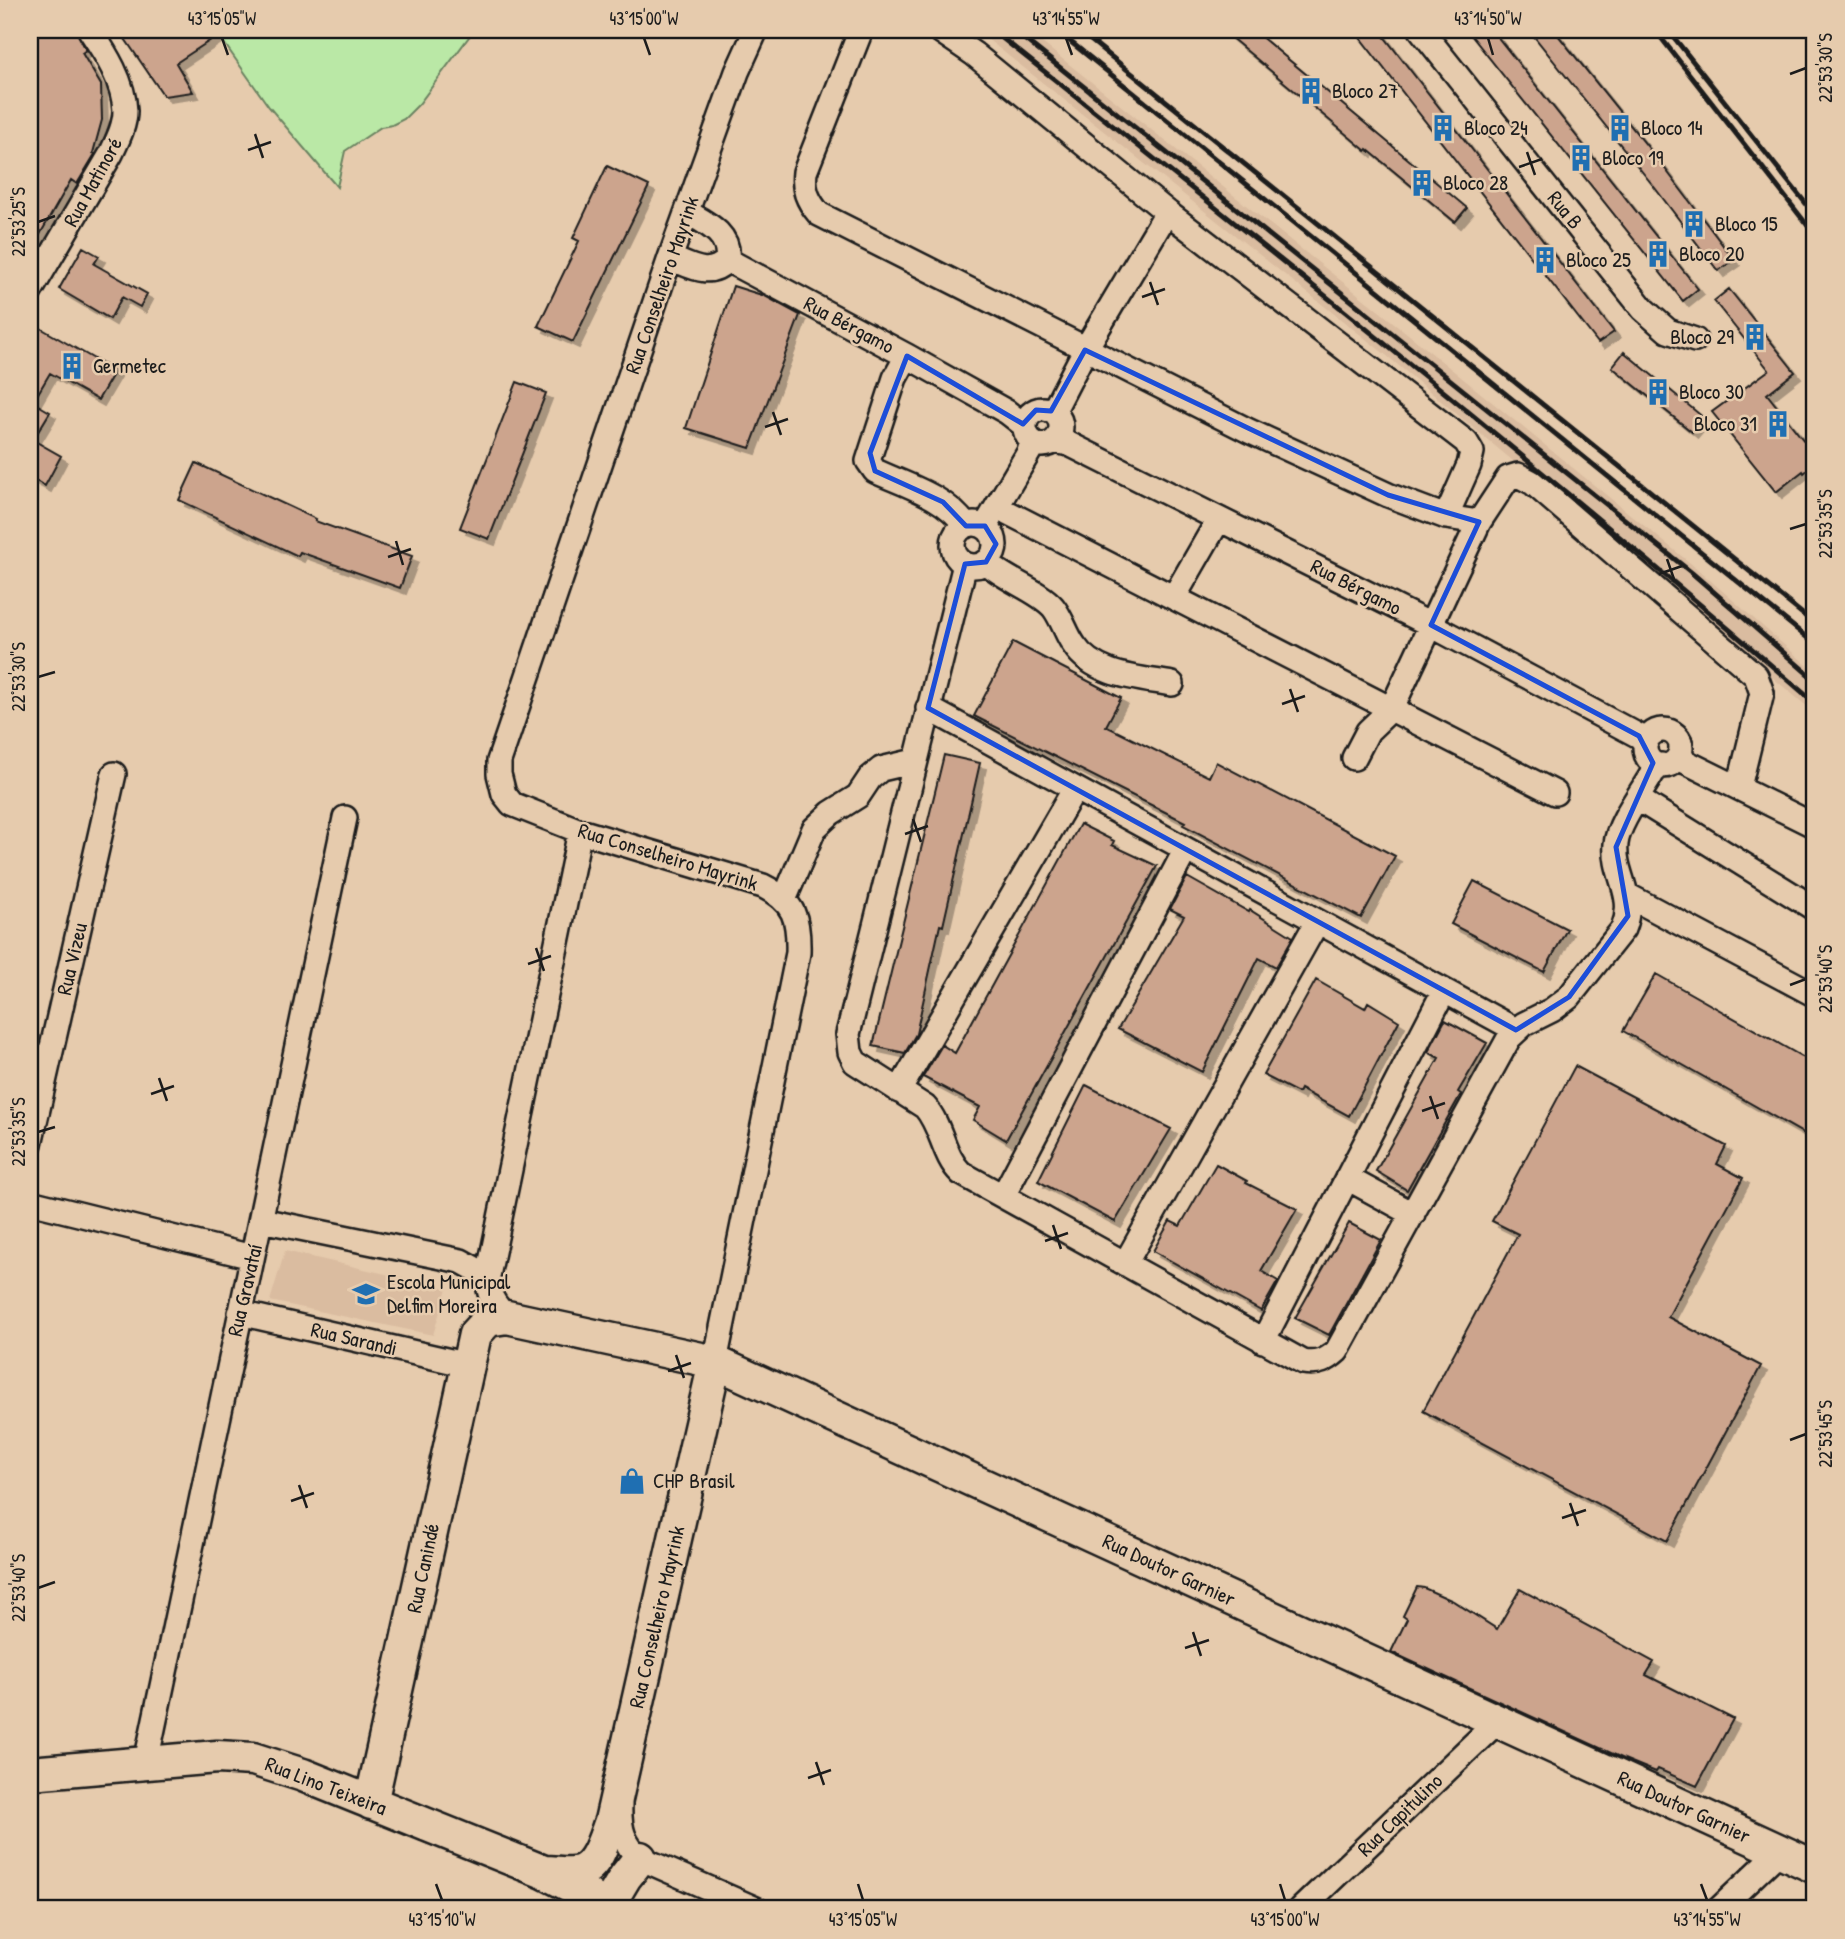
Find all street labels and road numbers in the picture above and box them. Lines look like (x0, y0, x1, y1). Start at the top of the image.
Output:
street label: Rua Matinoré (56, 132, 129, 232)
street label: Rua B (1541, 184, 1590, 235)
street label: Rua Conselheiro Mayrink (617, 192, 706, 378)
street label: Rua Bérgamo (799, 289, 899, 360)
street label: Rua Bérgamo (1306, 551, 1407, 622)
street label: Rua Conselheiro Mayrink (575, 815, 762, 898)
street label: Rua Vizeu (49, 919, 94, 998)
street label: Rua Gravataí (220, 1241, 269, 1339)
street label: Rua Sarandi (308, 1315, 400, 1362)
street label: Rua Canindé (399, 1520, 446, 1615)
street label: Rua Conselheiro Mayrink (621, 1523, 692, 1711)
street label: Rua Doutor Garnier (1098, 1526, 1240, 1613)
street label: Rua Lino Teixeira (261, 1749, 391, 1822)
street label: Rua Doutor Garnier (1613, 1763, 1755, 1850)
street label: Rua Capitulino (1351, 1767, 1449, 1863)

